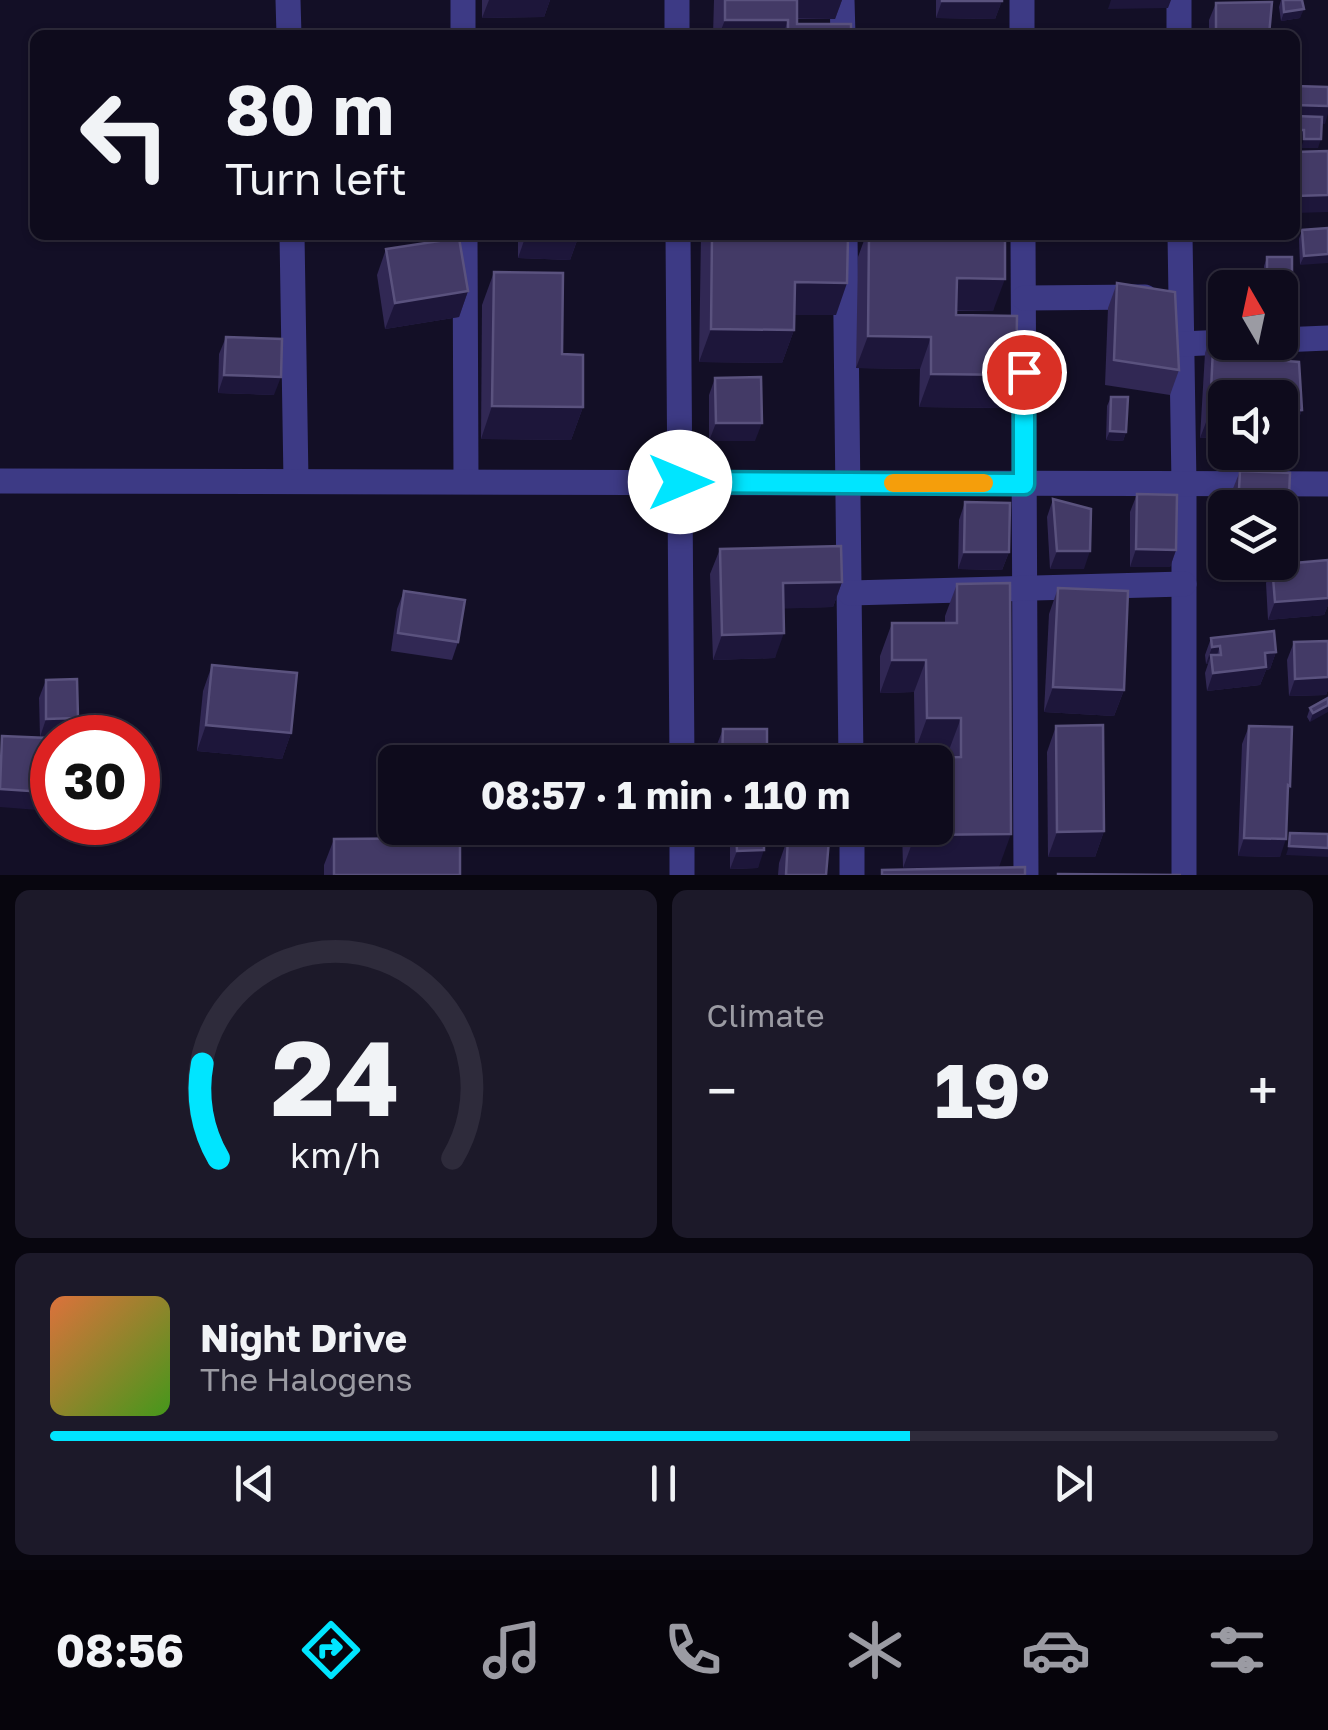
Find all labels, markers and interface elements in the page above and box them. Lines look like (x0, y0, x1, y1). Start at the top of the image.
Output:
text: 80 m (225, 66, 394, 150)
icon: left (60, 70, 190, 200)
text: Turn left (225, 151, 407, 205)
north arrow (1208, 270, 1298, 360)
map controls (1208, 270, 1298, 580)
pin (982, 330, 1067, 415)
icon: arrive (997, 345, 1052, 400)
button: sound (1208, 380, 1298, 470)
position arrow (628, 430, 732, 534)
button: layers (1208, 490, 1298, 580)
speed limit sign: 30 (30, 715, 160, 845)
text: 08:57 · 1 min · 110 m (481, 772, 850, 817)
text: Climate (707, 996, 825, 1034)
text: 24 (272, 1014, 400, 1139)
text: 19° (934, 1044, 1050, 1135)
text: − (707, 1057, 737, 1123)
text: + (1248, 1057, 1278, 1123)
text: km/h (290, 1133, 381, 1176)
text: Night Drive (200, 1315, 407, 1360)
text: The Halogens (200, 1360, 412, 1398)
icon: previous (227, 1456, 282, 1511)
icon: pause (636, 1456, 691, 1511)
icon: next (1046, 1456, 1101, 1511)
icon: directions (296, 1615, 366, 1685)
icon: music (477, 1615, 547, 1685)
icon: phone (658, 1615, 728, 1685)
icon: climate (840, 1615, 910, 1685)
icon: car (1021, 1615, 1091, 1685)
icon: filters (1202, 1615, 1272, 1685)
text: 08:56 (56, 1623, 184, 1677)

